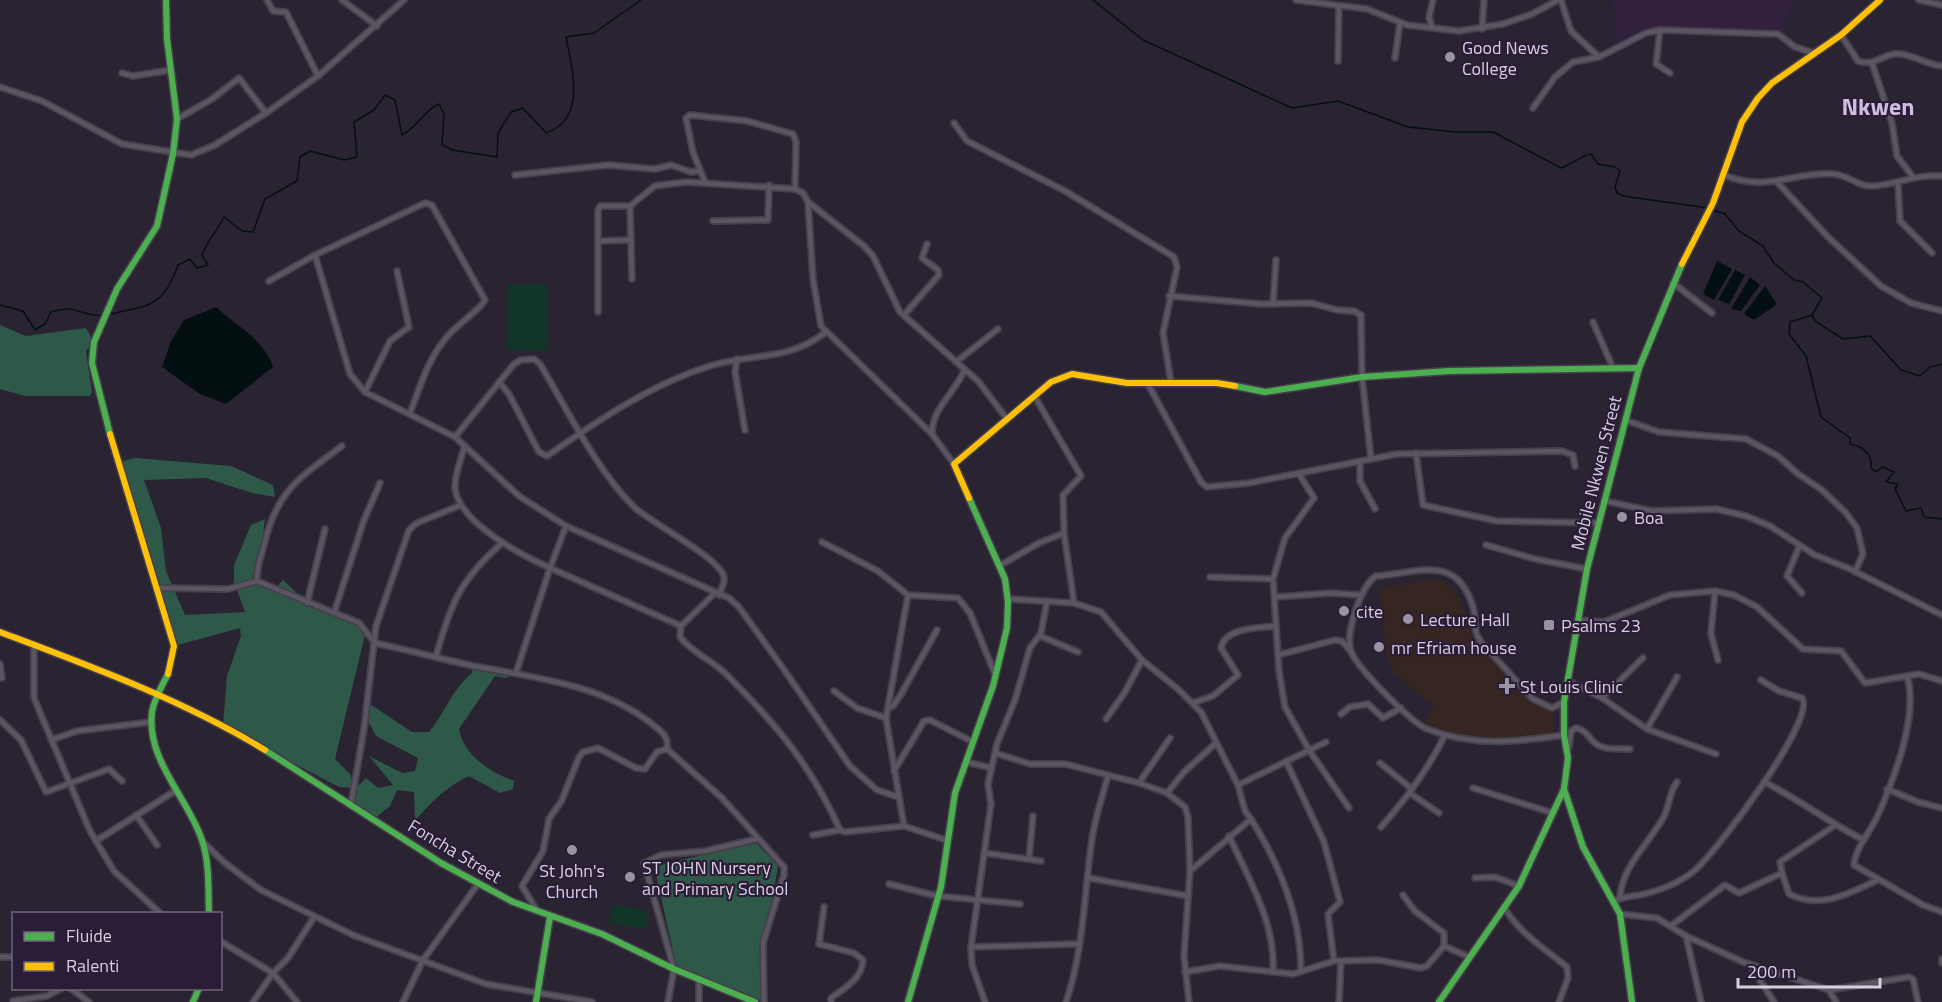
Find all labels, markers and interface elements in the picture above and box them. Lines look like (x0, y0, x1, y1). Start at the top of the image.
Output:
place label: Good News College (1462, 34, 1549, 82)
marker: Good News College (1443, 50, 1457, 64)
district label: Nkwen (1841, 88, 1915, 124)
street label: Mobile Nkwen Street (1564, 392, 1628, 553)
place label: Boa (1634, 504, 1664, 531)
marker: Boa (1615, 510, 1629, 524)
place label: cite (1356, 598, 1383, 625)
marker: cite (1337, 604, 1351, 618)
place label: Lecture Hall (1420, 606, 1510, 633)
marker: Lecture Hall (1401, 612, 1415, 626)
place label: Psalms 23 (1561, 612, 1641, 639)
marker: Psalms 23 (1542, 618, 1556, 632)
place label: mr Efriam house (1391, 634, 1516, 661)
marker: mr Efriam house (1372, 640, 1386, 654)
place label: St Louis Clinic (1520, 673, 1623, 700)
marker: St Louis Clinic (1498, 677, 1516, 695)
street label: Foncha Street (403, 812, 508, 890)
marker: St John's Church (565, 843, 579, 857)
place label: ST JOHN Nursery and Primary School (642, 854, 788, 902)
place label: St John's Church (539, 857, 605, 905)
marker: ST JOHN Nursery and Primary School (623, 870, 637, 884)
legend (12, 912, 222, 990)
text: Fluide (66, 922, 112, 949)
scale bar (1738, 951, 1880, 989)
text: Ralenti (66, 952, 119, 979)
text: 200 m (1747, 958, 1796, 985)

